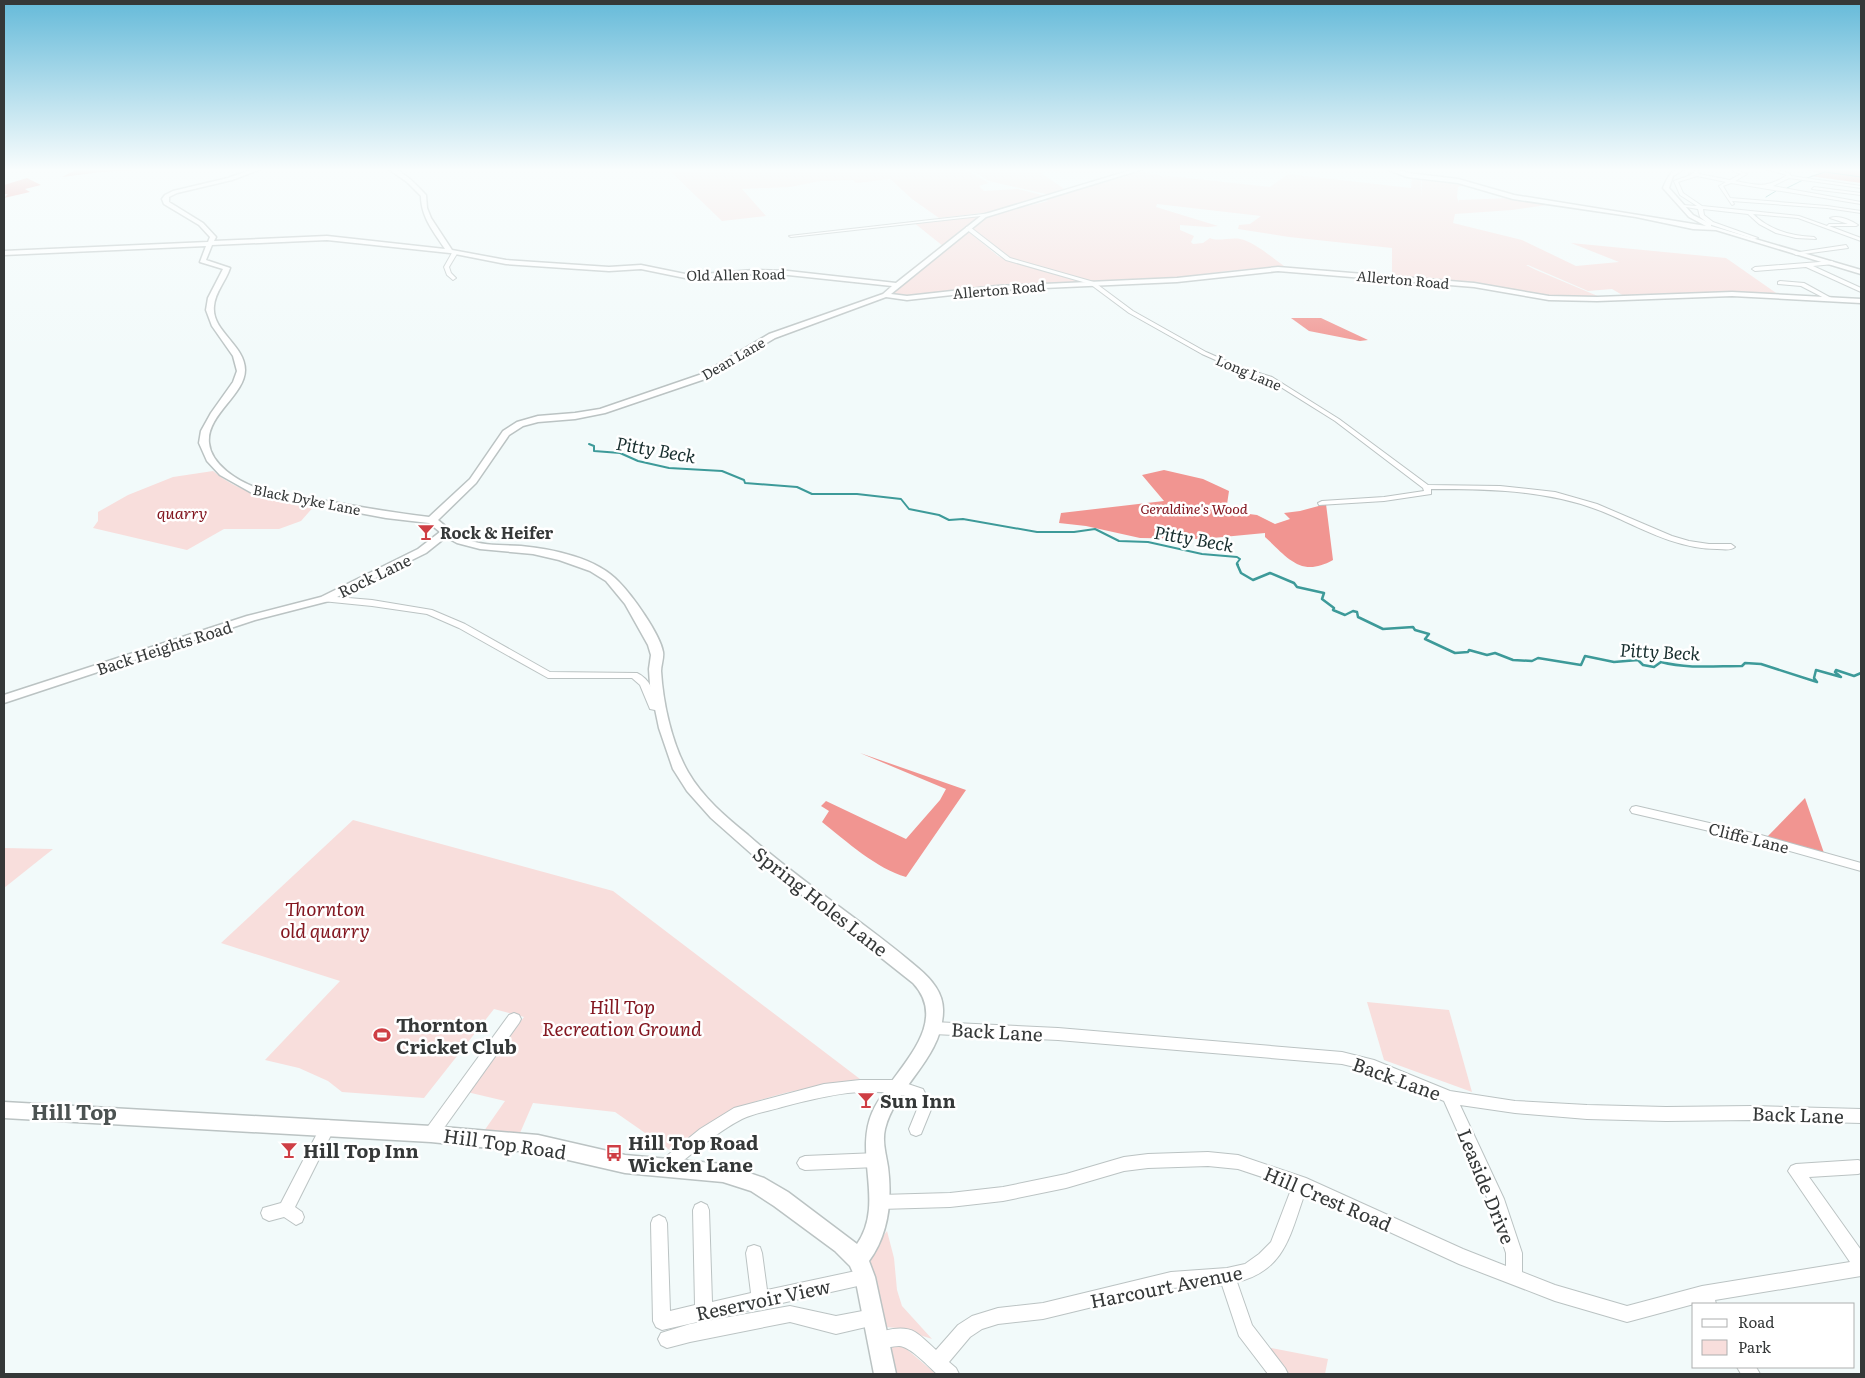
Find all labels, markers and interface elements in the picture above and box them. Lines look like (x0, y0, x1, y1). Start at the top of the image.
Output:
street label: Old Allen Road (686, 263, 786, 285)
street label: Allerton Road (1356, 265, 1451, 293)
street label: Allerton Road (952, 275, 1047, 303)
street label: Dean Lane (698, 332, 768, 384)
street label: Long Lane (1213, 349, 1285, 395)
water label: Pitty Beck (614, 429, 698, 469)
street label: Black Dyke Lane (252, 479, 362, 519)
park label: Geraldine's Wood (1140, 498, 1248, 518)
park label: quarry (157, 500, 207, 524)
water label: Pitty Beck (1152, 518, 1236, 558)
place label: Rock & Heifer (440, 520, 554, 544)
bar icon: Rock & Heifer (416, 522, 436, 542)
street label: Rock Lane (333, 547, 415, 603)
street label: Back Heights Road (93, 614, 235, 680)
water label: Pitty Beck (1619, 635, 1701, 667)
street label: Cliffe Lane (1706, 815, 1792, 859)
street label: Spring Holes Lane (748, 839, 895, 963)
park label: Thornton old quarry (280, 894, 370, 944)
park label: Hill Top Recreation Ground (542, 992, 702, 1042)
place label: Thornton Cricket Club (396, 1010, 517, 1060)
street label: Back Lane (950, 1015, 1044, 1047)
sports icon: Thornton Cricket Club (372, 1025, 392, 1045)
street label: Back Lane (1349, 1049, 1445, 1107)
place label: Sun Inn (880, 1086, 956, 1114)
bar icon: Sun Inn (856, 1090, 876, 1110)
district label: Hill Top (31, 1095, 117, 1126)
street label: Back Lane (1752, 1098, 1845, 1130)
street label: Hill Top Road (442, 1121, 569, 1166)
street label: Leaside Drive (1451, 1124, 1523, 1248)
place label: Hill Top Road Wicken Lane (628, 1128, 759, 1178)
place label: Hill Top Inn (303, 1136, 419, 1164)
bar icon: Hill Top Inn (279, 1140, 299, 1160)
bus stop icon: Hill Top Road Wicken Lane (604, 1143, 624, 1163)
street label: Hill Crest Road (1260, 1158, 1397, 1238)
street label: Harcourt Avenue (1088, 1257, 1245, 1314)
street label: Reservoir View (693, 1271, 834, 1327)
legend (1692, 1303, 1855, 1368)
text: Road (1738, 1310, 1774, 1333)
text: Park (1738, 1335, 1772, 1358)

